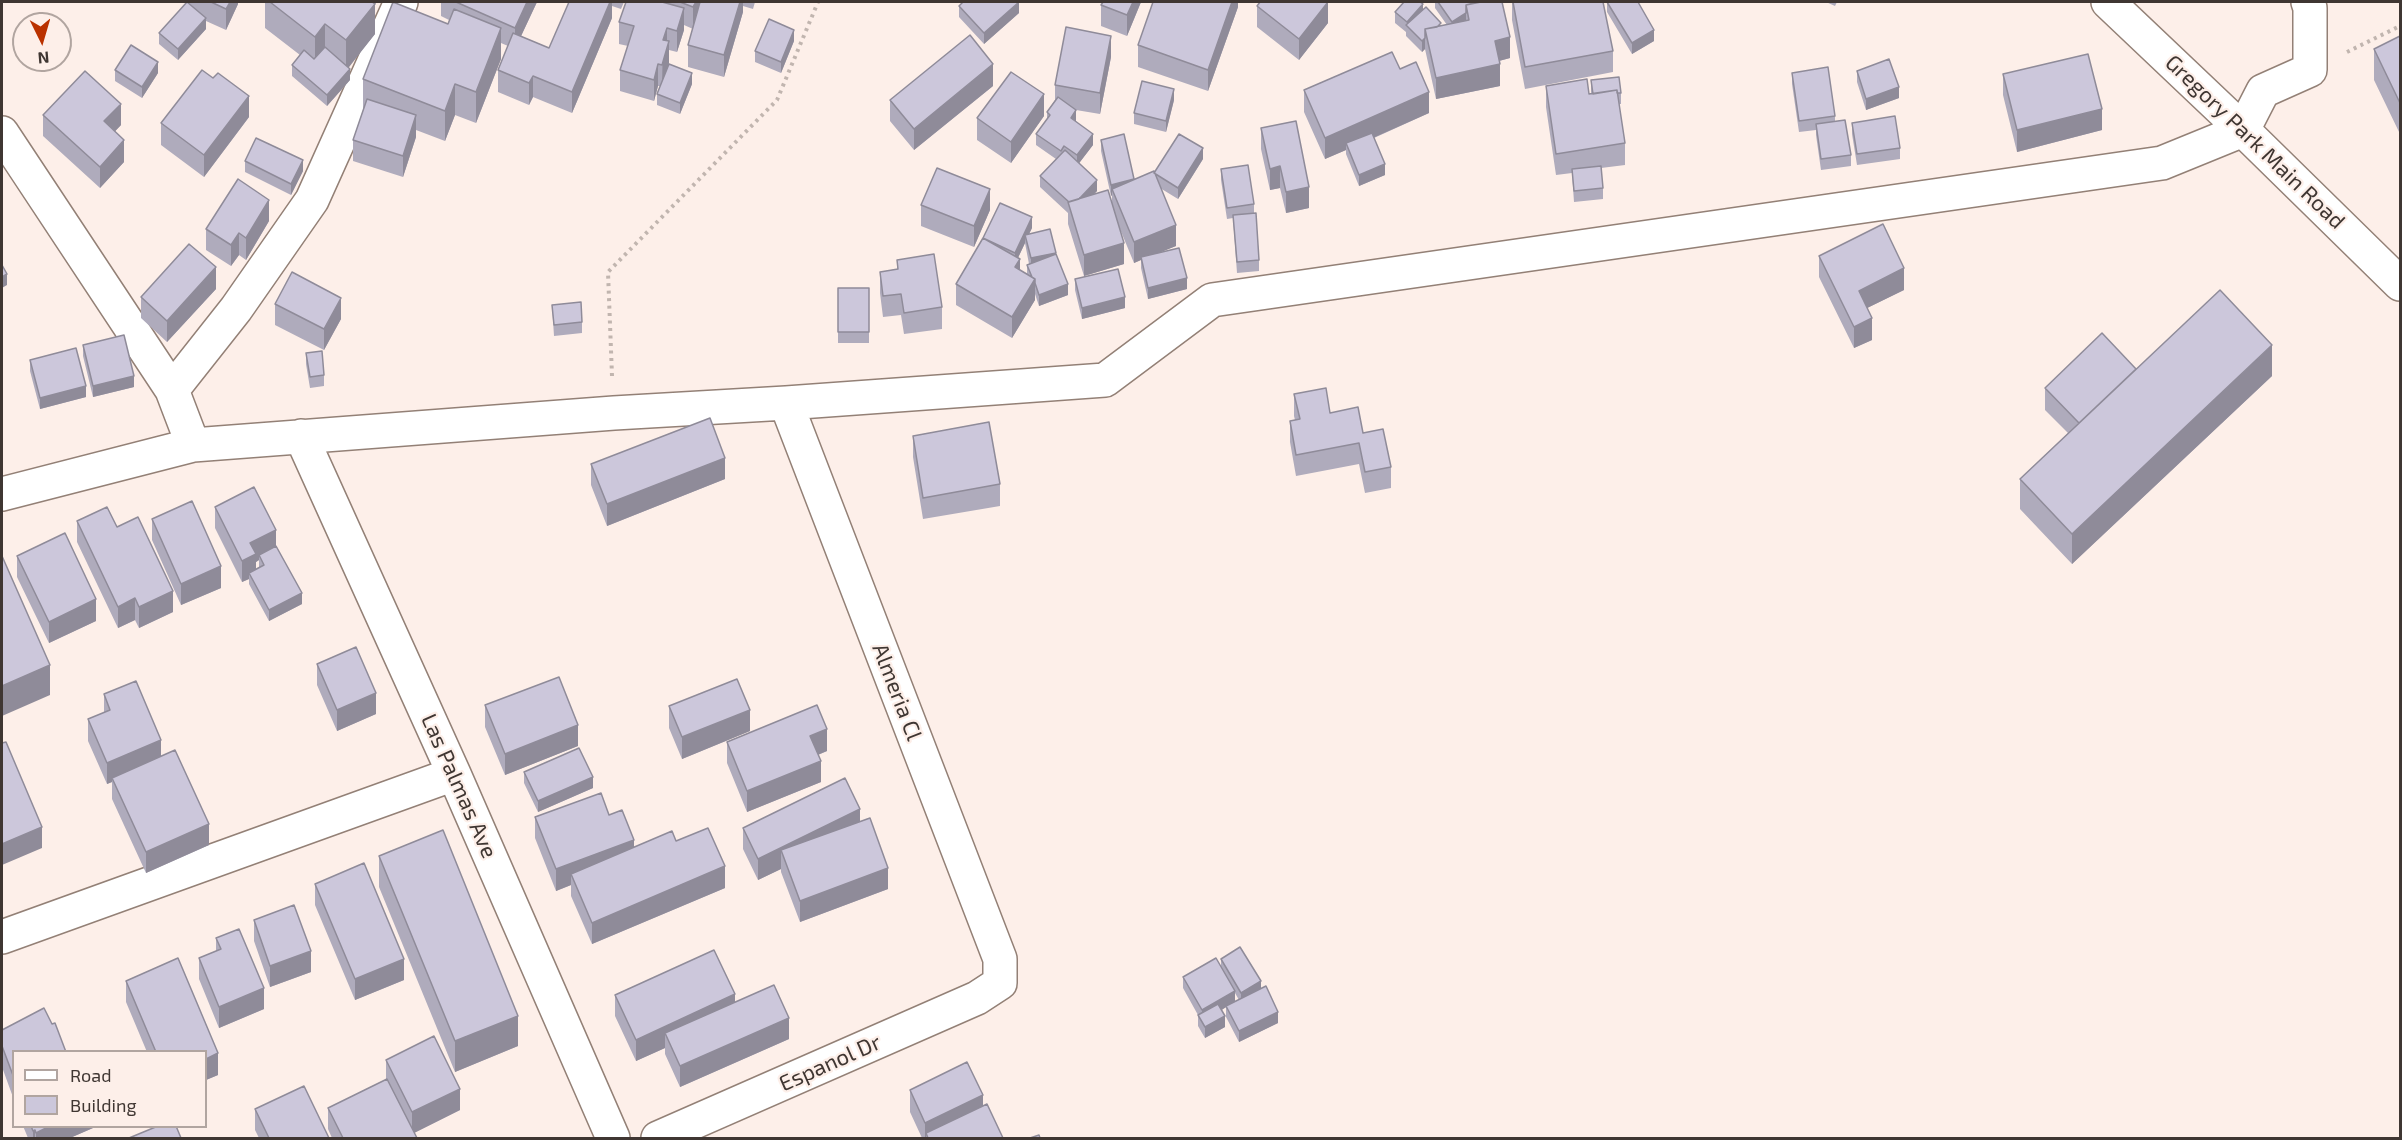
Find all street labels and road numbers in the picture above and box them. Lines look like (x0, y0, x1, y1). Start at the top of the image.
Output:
street label: Gregory Park Main Road (2160, 49, 2350, 235)
street label: Almeria Cl (866, 640, 928, 744)
street label: Las Palmas Ave (415, 710, 503, 862)
street label: Espanol Dr (775, 1029, 885, 1097)

